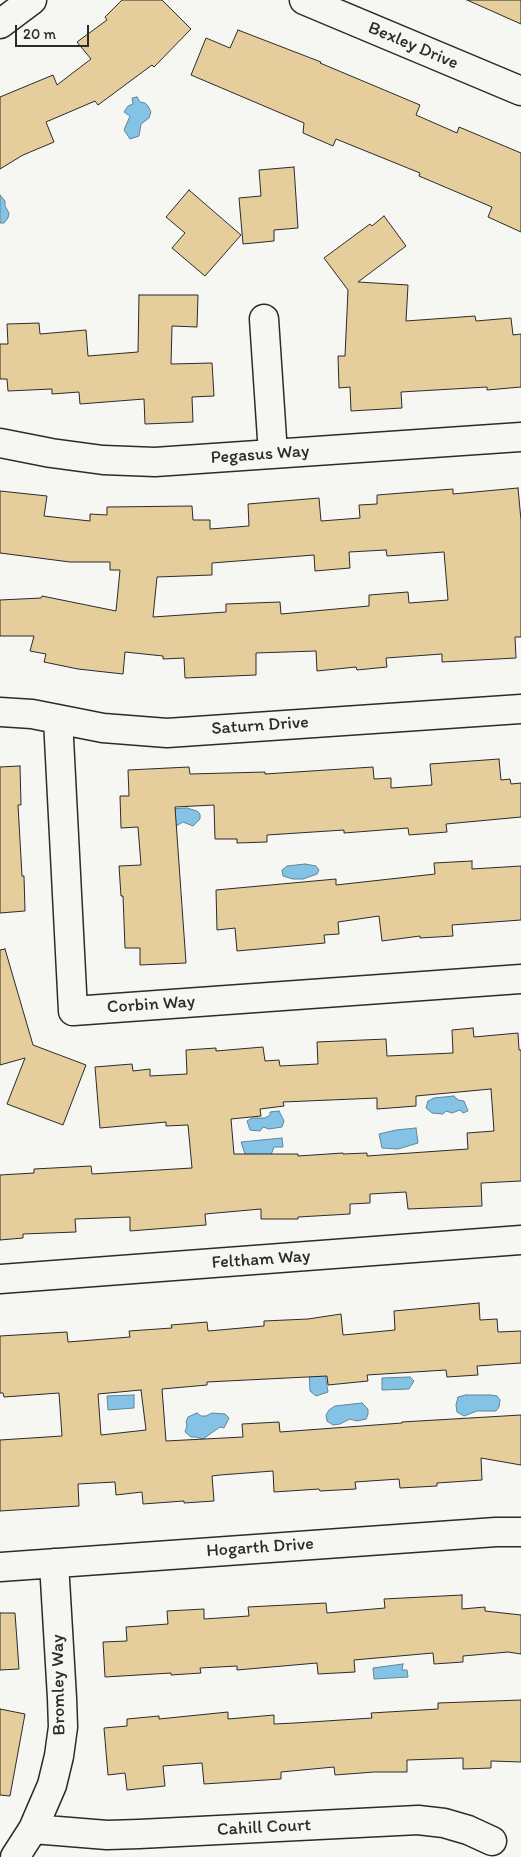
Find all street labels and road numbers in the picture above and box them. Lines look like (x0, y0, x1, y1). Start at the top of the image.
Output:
street label: Bexley Drive (365, 17, 461, 75)
street label: Pegasus Way (210, 441, 310, 469)
street label: Saturn Drive (211, 712, 309, 740)
street label: Corbin Way (106, 991, 196, 1019)
street label: Feltham Way (211, 1246, 311, 1274)
street label: Hogarth Drive (206, 1533, 314, 1563)
street label: Bromley Way (47, 1634, 71, 1736)
street label: Cahill Court (217, 1815, 311, 1841)

